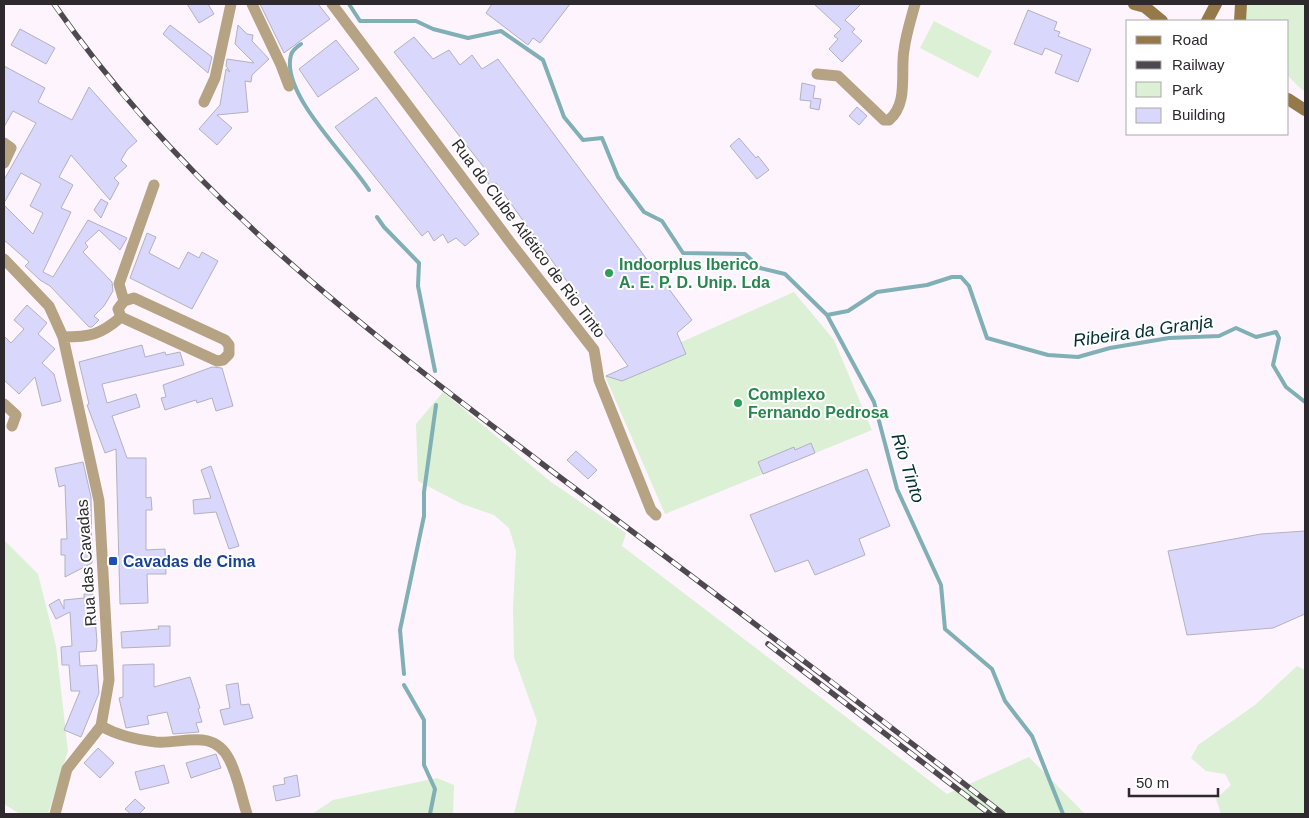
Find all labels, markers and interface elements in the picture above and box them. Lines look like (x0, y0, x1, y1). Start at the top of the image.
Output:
legend (1126, 20, 1289, 135)
text: Road (1172, 31, 1208, 48)
text: Railway (1172, 56, 1225, 73)
text: Park (1172, 81, 1203, 98)
text: Building (1172, 106, 1225, 123)
street label: Rua do Clube Atlético de Rio Tinto (448, 136, 609, 341)
place label: Indoorplus Iberico A. E. P. D. Unip. Lda (619, 256, 770, 291)
marker: Indoorplus Iberico A. E. P. D. Unip. Lda (603, 267, 615, 279)
water label: Ribeira da Granja (1072, 311, 1214, 351)
place label: Complexo Fernando Pedrosa (748, 386, 889, 421)
marker: Complexo Fernando Pedrosa (732, 397, 744, 409)
water label: Rio Tinto (887, 431, 929, 505)
street label: Rua das Cavadas (74, 499, 99, 627)
place label: Cavadas de Cima (123, 553, 256, 570)
marker: Cavadas de Cima (107, 555, 119, 567)
scale bar (1129, 766, 1218, 798)
text: 50 m (1136, 774, 1169, 791)

